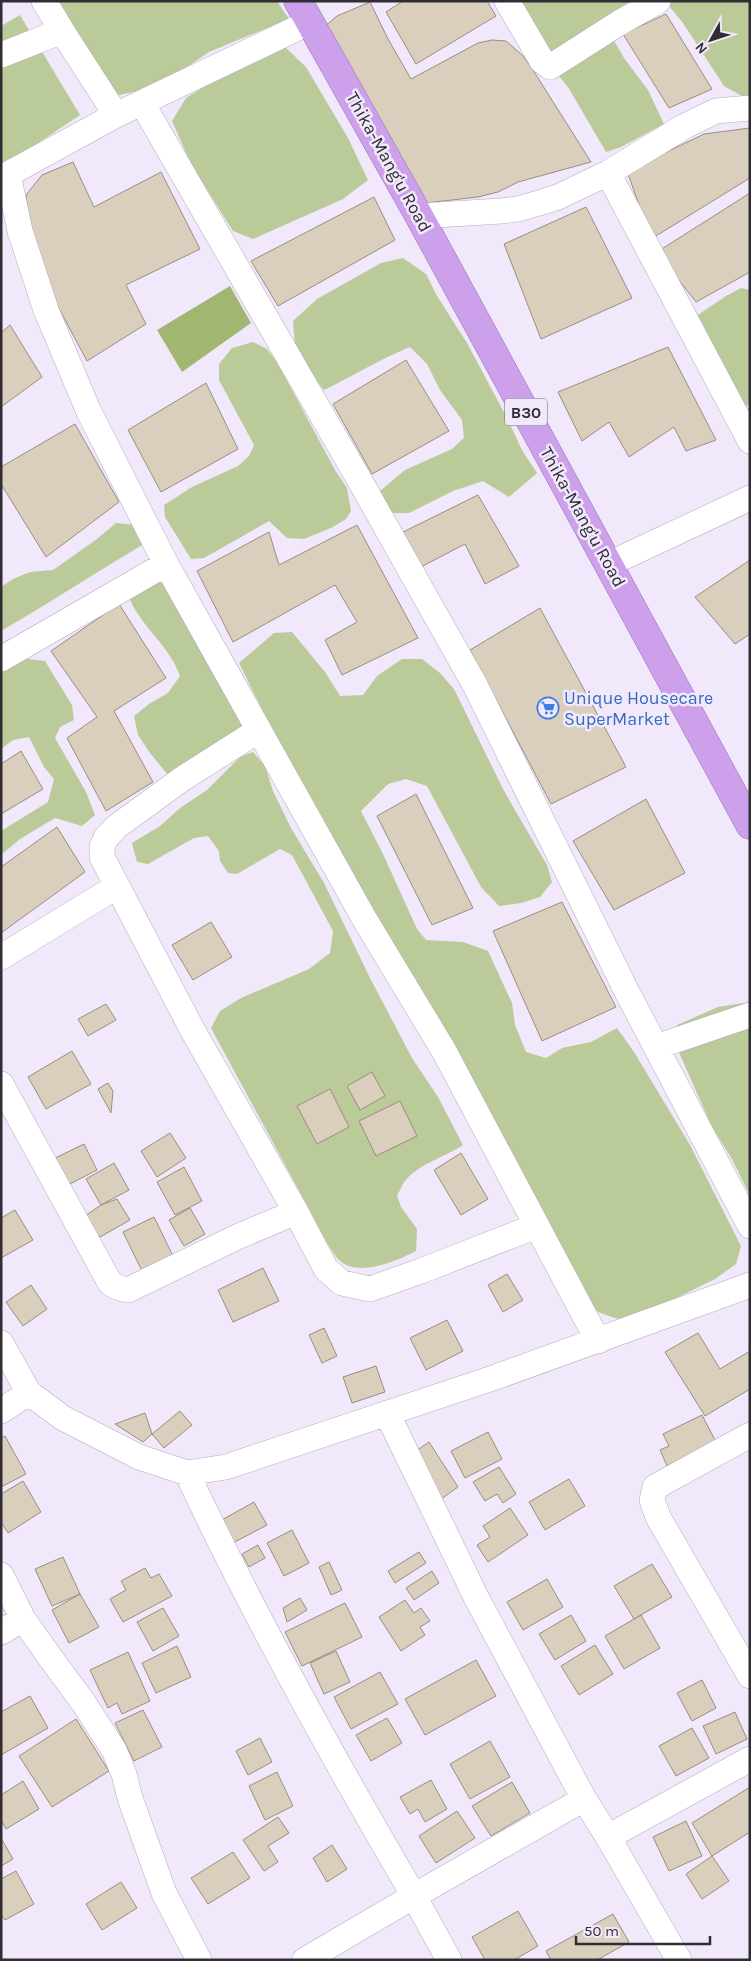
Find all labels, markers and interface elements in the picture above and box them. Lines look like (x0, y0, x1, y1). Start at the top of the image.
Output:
north arrow (686, 15, 736, 65)
text: N (692, 39, 711, 57)
street label: Thika-Mang'u Road (341, 88, 437, 236)
road number: B30 (505, 398, 547, 426)
street label: Thika-Mang'u Road (535, 443, 631, 591)
place label: Unique Housecare SuperMarket (564, 687, 713, 730)
supermarket icon: Unique Housecare SuperMarket (536, 696, 560, 720)
scale bar (576, 1914, 710, 1946)
text: 50 m (584, 1922, 619, 1940)

